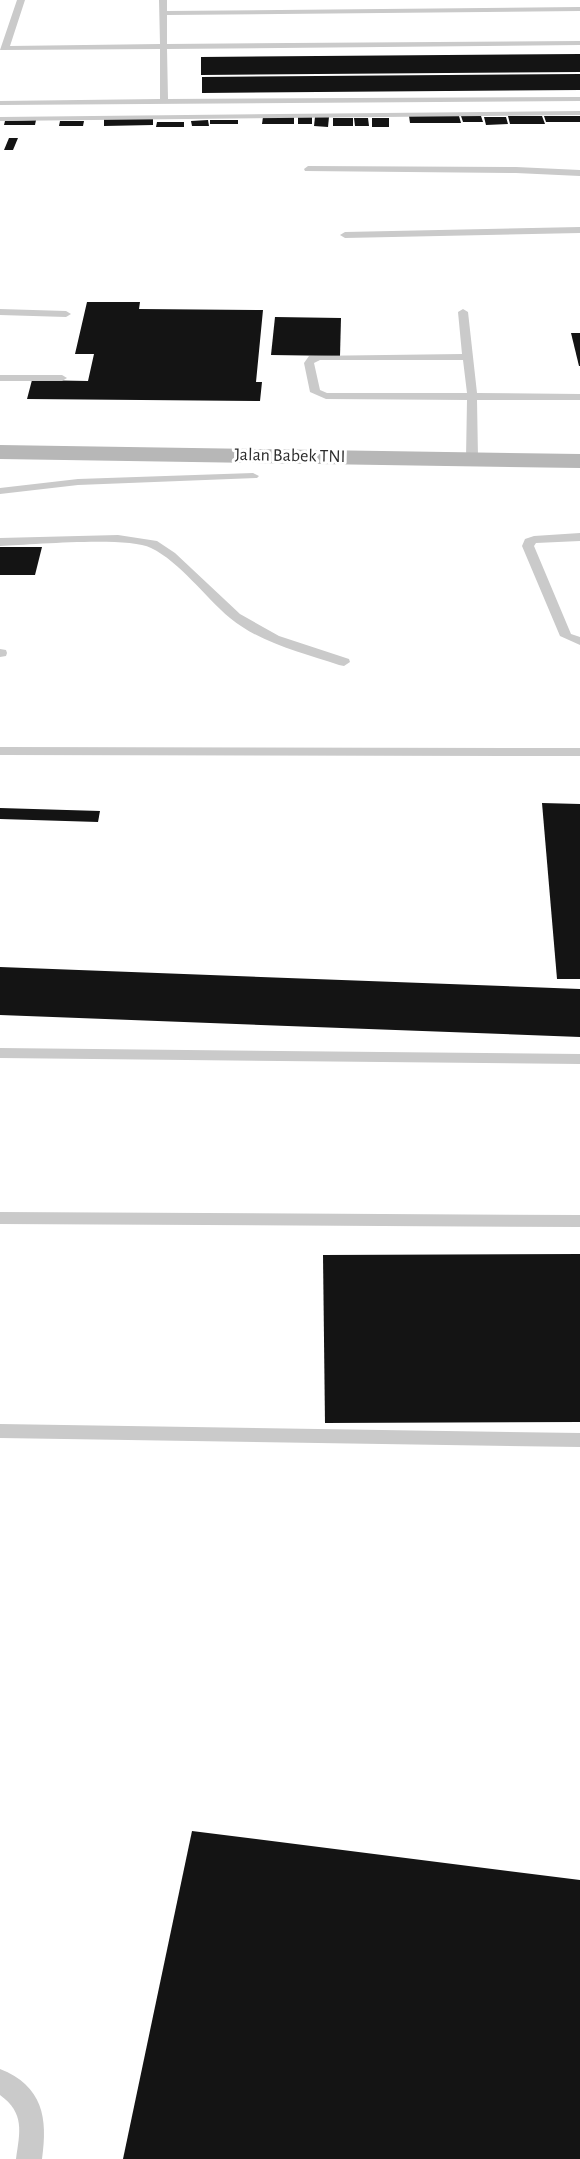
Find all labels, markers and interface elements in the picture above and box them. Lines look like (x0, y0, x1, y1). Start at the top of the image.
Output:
street label: Jalan Babek TNI (234, 446, 346, 466)

